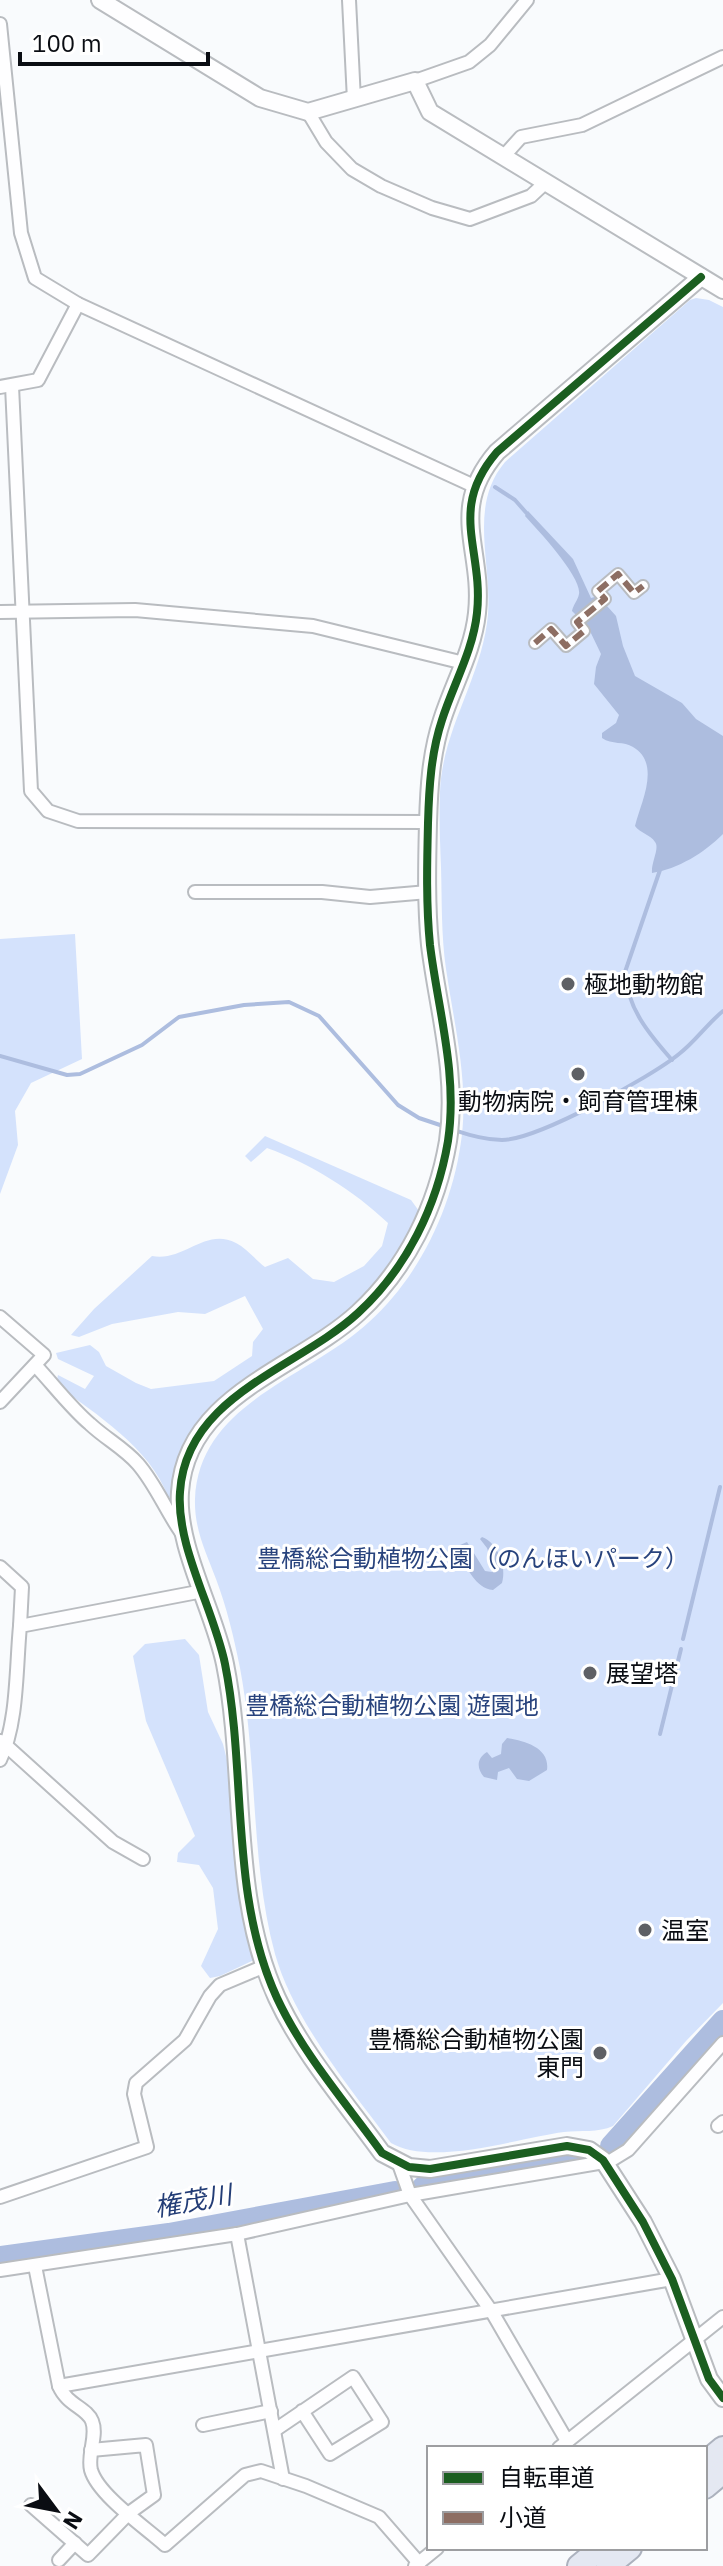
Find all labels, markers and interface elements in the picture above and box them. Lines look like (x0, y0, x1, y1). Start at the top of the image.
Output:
scale bar (20, 16, 208, 66)
text: 100 m (32, 27, 102, 59)
place label: 極地動物館 (584, 968, 704, 1000)
marker: 極地動物館 (559, 975, 577, 993)
marker: 動物病院・飼育管理棟 (569, 1065, 587, 1083)
place label: 動物病院・飼育管理棟 (458, 1085, 698, 1117)
park label: 豊橋総合動植物公園（のんほいパーク） (257, 1542, 689, 1574)
place label: 展望塔 (606, 1657, 678, 1689)
marker: 展望塔 (581, 1664, 599, 1682)
park label: 豊橋総合動植物公園 遊園地 (245, 1689, 539, 1721)
place label: 温室 (661, 1914, 709, 1946)
marker: 温室 (636, 1921, 654, 1939)
place label: 豊橋総合動植物公園 東門 (368, 2023, 584, 2083)
marker: 豊橋総合動植物公園 東門 (591, 2044, 609, 2062)
water label: 権茂川 (152, 2176, 237, 2224)
legend (427, 2446, 707, 2550)
text: 自転車道 (499, 2461, 595, 2493)
north arrow (16, 2470, 96, 2550)
text: 小道 (499, 2501, 547, 2533)
text: N (57, 2506, 90, 2535)

